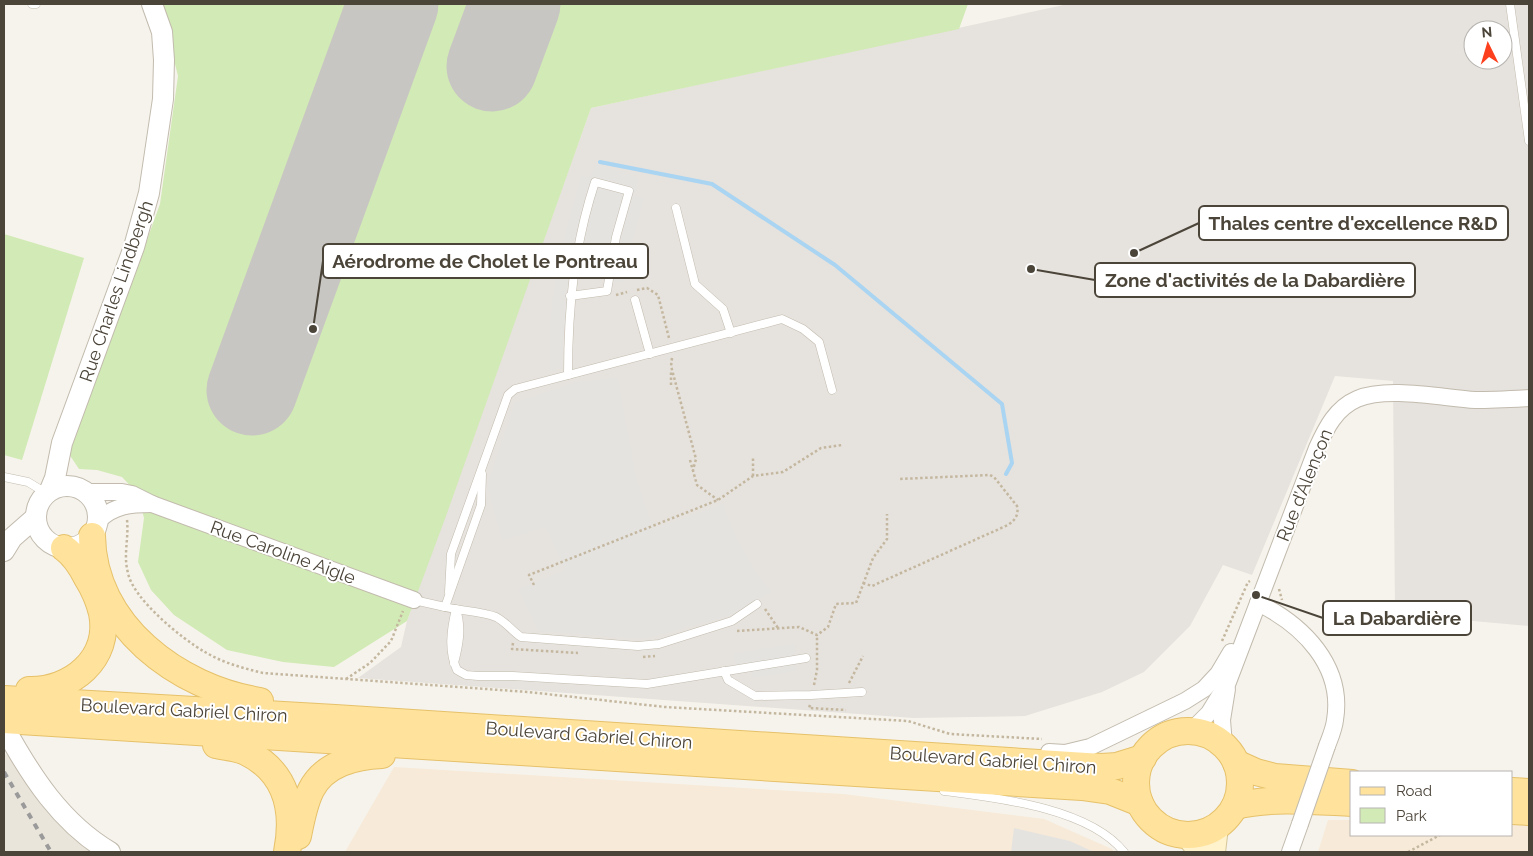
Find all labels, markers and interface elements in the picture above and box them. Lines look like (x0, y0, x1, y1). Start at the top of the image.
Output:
north arrow (1463, 20, 1513, 70)
text: N (1481, 24, 1493, 40)
street label: Rue Charles Lindbergh (75, 197, 157, 385)
callout: Thales centre d'excellence R&D (1199, 206, 1508, 240)
text: Thales centre d'excellence R&D (1208, 212, 1498, 234)
callout: Aérodrome de Cholet le Pontreau (323, 244, 648, 278)
text: Aérodrome de Cholet le Pontreau (332, 250, 638, 272)
callout: Zone d'activités de la Dabardière (1095, 263, 1415, 297)
text: Zone d'activités de la Dabardière (1105, 269, 1405, 291)
street label: Rue d’Alençon (1272, 426, 1336, 544)
street label: Rue Caroline Aigle (208, 516, 359, 588)
callout: La Dabardière (1323, 601, 1471, 635)
text: La Dabardière (1333, 607, 1461, 629)
street label: Boulevard Gabriel Chiron (80, 694, 288, 726)
street label: Boulevard Gabriel Chiron (485, 717, 693, 753)
street label: Boulevard Gabriel Chiron (889, 742, 1097, 778)
legend (1350, 771, 1513, 836)
text: Road (1396, 782, 1432, 800)
text: Park (1396, 807, 1427, 825)

